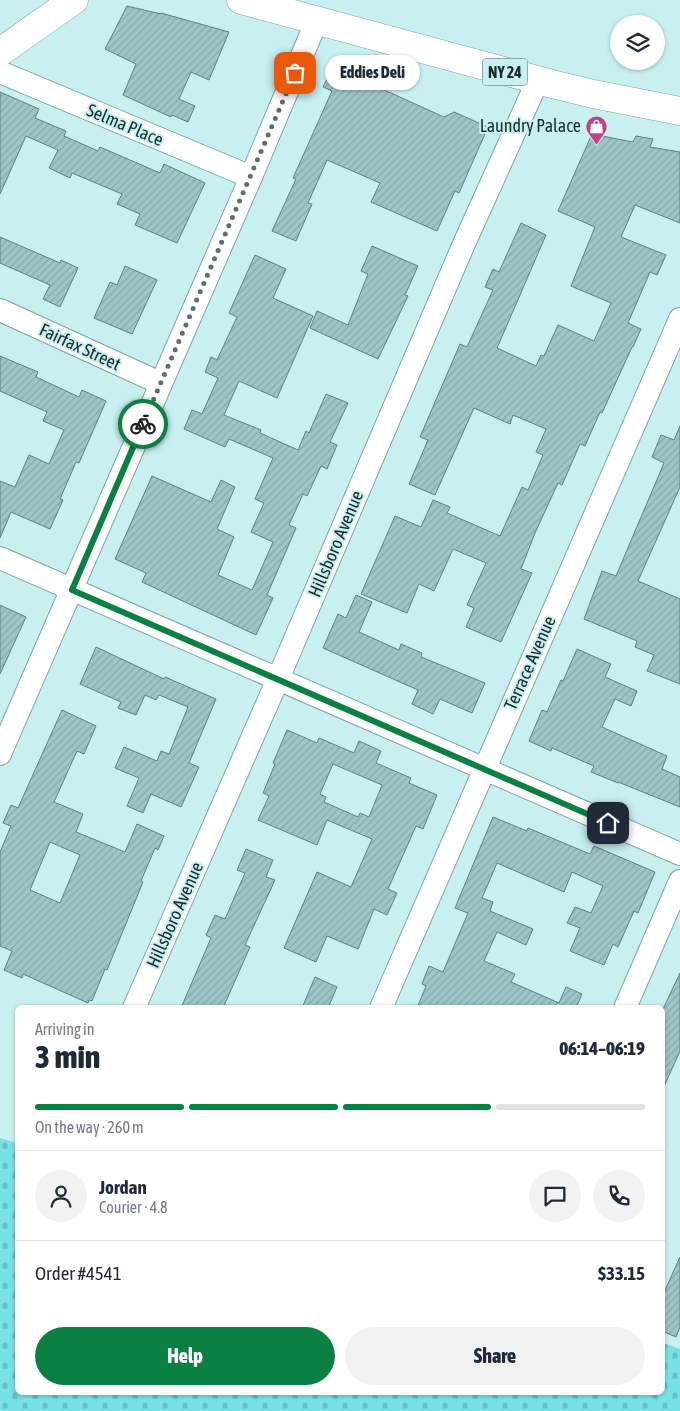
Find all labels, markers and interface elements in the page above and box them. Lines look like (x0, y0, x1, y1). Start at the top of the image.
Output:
map controls (610, 15, 665, 70)
button: layers (610, 15, 665, 70)
pin (274, 52, 316, 94)
callout: Eddies Deli (325, 56, 420, 90)
road number: NY 24 (482, 58, 528, 86)
icon: bag (281, 59, 309, 87)
text: Eddies Deli (340, 63, 405, 81)
street label: Selma Place (84, 99, 167, 150)
shop icon: Laundry Palace (585, 114, 609, 145)
place label: Laundry Palace (480, 115, 581, 136)
street label: Fairfax Street (36, 319, 124, 374)
courier (118, 399, 168, 449)
icon: bike (129, 410, 157, 438)
street label: Hillsboro Avenue (304, 487, 367, 600)
street label: Terrace Avenue (499, 613, 560, 713)
pin (587, 802, 629, 844)
icon: home (594, 809, 622, 837)
street label: Hillsboro Avenue (142, 859, 207, 971)
text: Arriving in (35, 1020, 95, 1038)
text: 06:14–06:19 (559, 1037, 645, 1059)
text: 3 min (35, 1038, 100, 1075)
text: On the way · 260 m (35, 1118, 144, 1136)
button: person (35, 1170, 87, 1222)
button: chat (529, 1170, 581, 1222)
button: phone (593, 1170, 645, 1222)
text: Jordan (99, 1176, 147, 1198)
text: Courier · 4.8 (99, 1198, 168, 1216)
text: Order #4541 (35, 1262, 122, 1284)
text: $33.15 (598, 1262, 645, 1284)
button: Help (35, 1327, 335, 1385)
button: Share (345, 1327, 645, 1385)

